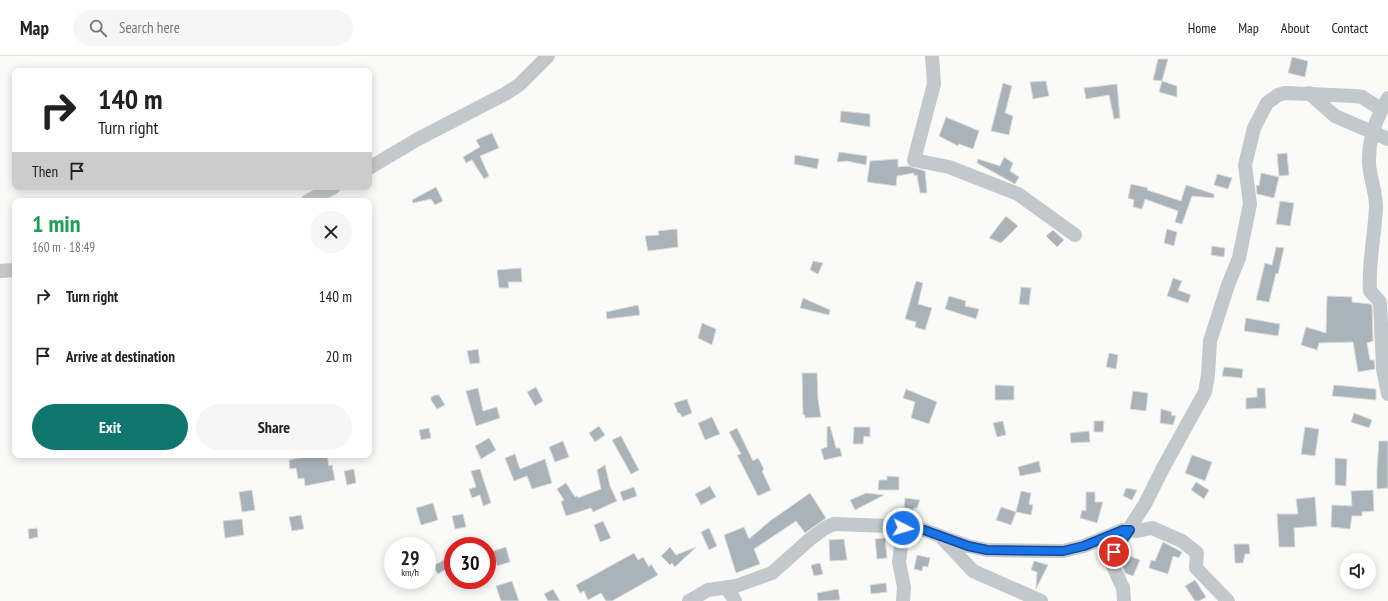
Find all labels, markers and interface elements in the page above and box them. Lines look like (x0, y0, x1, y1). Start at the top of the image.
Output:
search box (73, 10, 353, 46)
text: Map (20, 16, 49, 40)
icon: search (87, 17, 109, 39)
text: Search here (119, 18, 180, 37)
text: Home (1188, 19, 1216, 37)
text: Map (1238, 19, 1259, 37)
text: About (1281, 19, 1310, 37)
text: Contact (1332, 19, 1368, 37)
text: 140 m (98, 80, 162, 117)
icon: right (32, 84, 84, 136)
text: Turn right (98, 116, 158, 139)
icon: arrive (66, 160, 88, 182)
text: Then (32, 162, 58, 181)
text: 1 min (32, 208, 80, 239)
button: close (310, 211, 352, 253)
text: 160 m · 18:49 (32, 239, 95, 256)
icon: right (32, 285, 54, 307)
text: Turn right (66, 287, 118, 306)
text: 140 m (319, 287, 352, 306)
icon: arrive (32, 345, 54, 367)
text: Arrive at destination (66, 347, 175, 366)
text: 20 m (326, 347, 352, 366)
button: Exit (32, 404, 188, 450)
button: Share (196, 404, 352, 450)
position arrow (882, 507, 924, 549)
pin (1097, 535, 1131, 569)
speed limit sign: 30 (444, 537, 496, 589)
icon: arrive (1103, 541, 1125, 563)
text: 29 (400, 545, 420, 571)
map controls (1340, 553, 1376, 589)
button: sound (1340, 553, 1376, 589)
text: km/h (401, 566, 419, 579)

